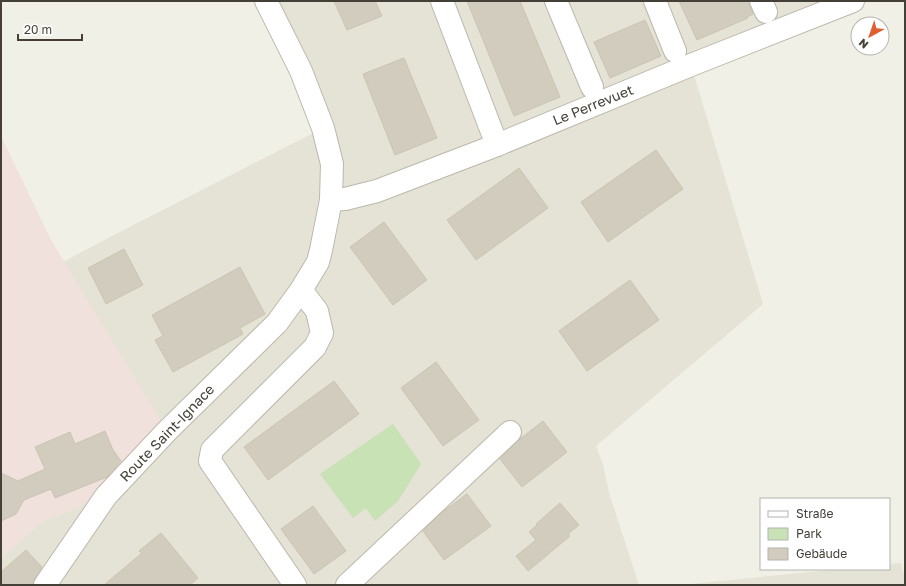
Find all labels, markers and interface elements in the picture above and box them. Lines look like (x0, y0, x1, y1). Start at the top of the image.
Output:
scale bar (18, 16, 82, 42)
north arrow (850, 16, 890, 56)
text: 20 m (24, 22, 52, 37)
text: N (856, 36, 871, 52)
street label: Le Perrevuet (550, 81, 636, 128)
street label: Route Saint-Ignace (116, 381, 217, 485)
legend (760, 498, 890, 570)
text: Straße (796, 506, 834, 521)
text: Park (796, 526, 822, 541)
text: Gebäude (796, 546, 847, 561)

